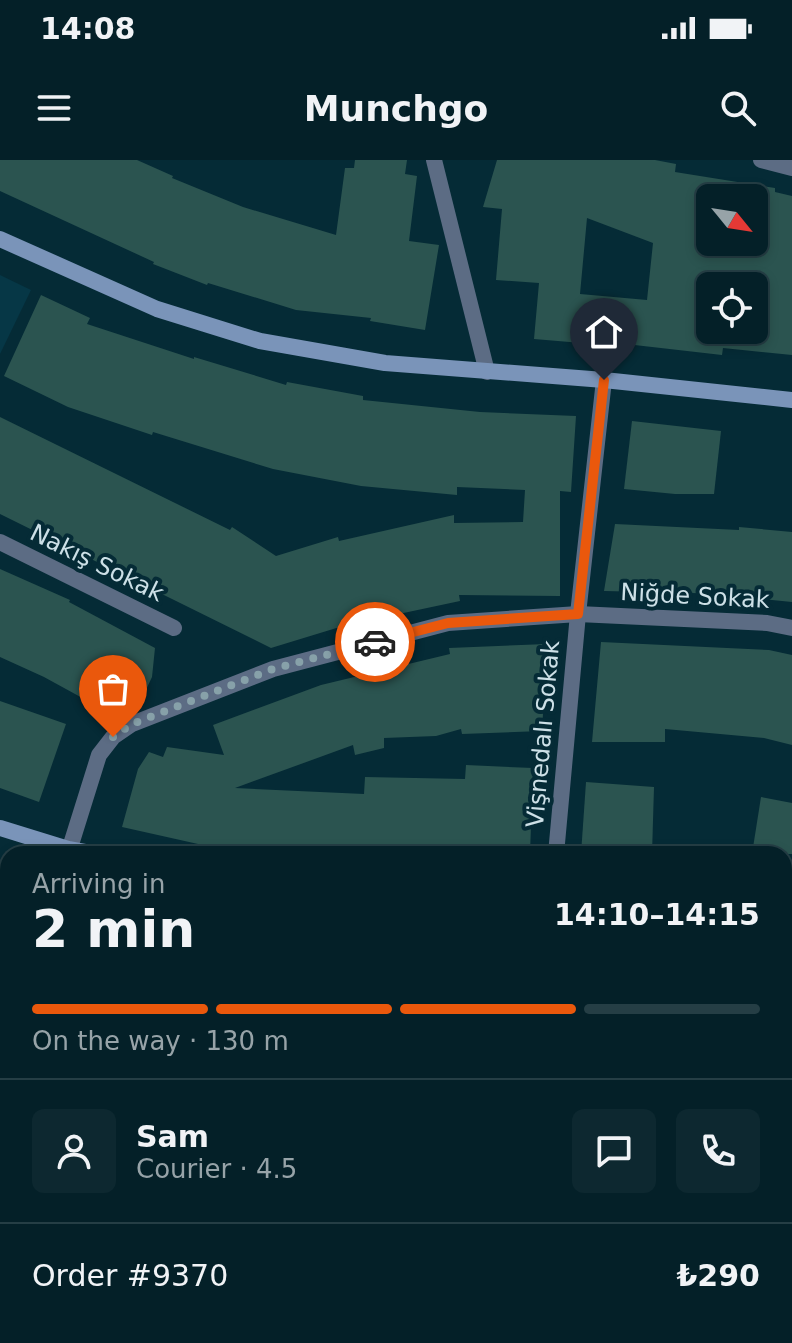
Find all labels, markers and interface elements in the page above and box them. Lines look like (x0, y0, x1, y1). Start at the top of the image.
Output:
text: 14:08 (40, 11, 136, 46)
icon: menu (32, 86, 76, 130)
icon: search (716, 86, 760, 130)
text: Munchgo (304, 88, 488, 129)
north arrow (696, 184, 768, 256)
map controls (696, 184, 768, 344)
button: locate (696, 272, 768, 344)
pin (570, 298, 638, 380)
icon: home (582, 310, 626, 354)
street label: Nakış Sokak (26, 519, 169, 607)
street label: Niğde Sokak (620, 578, 770, 614)
courier (335, 602, 415, 682)
icon: car (353, 620, 397, 664)
street label: Vişnedalı Sokak (521, 639, 565, 829)
pin (79, 655, 147, 737)
icon: bag (91, 667, 135, 711)
text: Arriving in (32, 869, 166, 899)
text: 14:10–14:15 (554, 897, 760, 932)
text: 2 min (32, 899, 195, 959)
text: On the way · 130 m (32, 1026, 289, 1056)
button: person (32, 1109, 116, 1193)
button: chat (572, 1109, 656, 1193)
button: phone (676, 1109, 760, 1193)
text: Sam (136, 1119, 209, 1154)
text: Courier · 4.5 (136, 1154, 297, 1184)
text: Order #9370 (32, 1258, 228, 1293)
text: ₺290 (677, 1258, 760, 1293)

